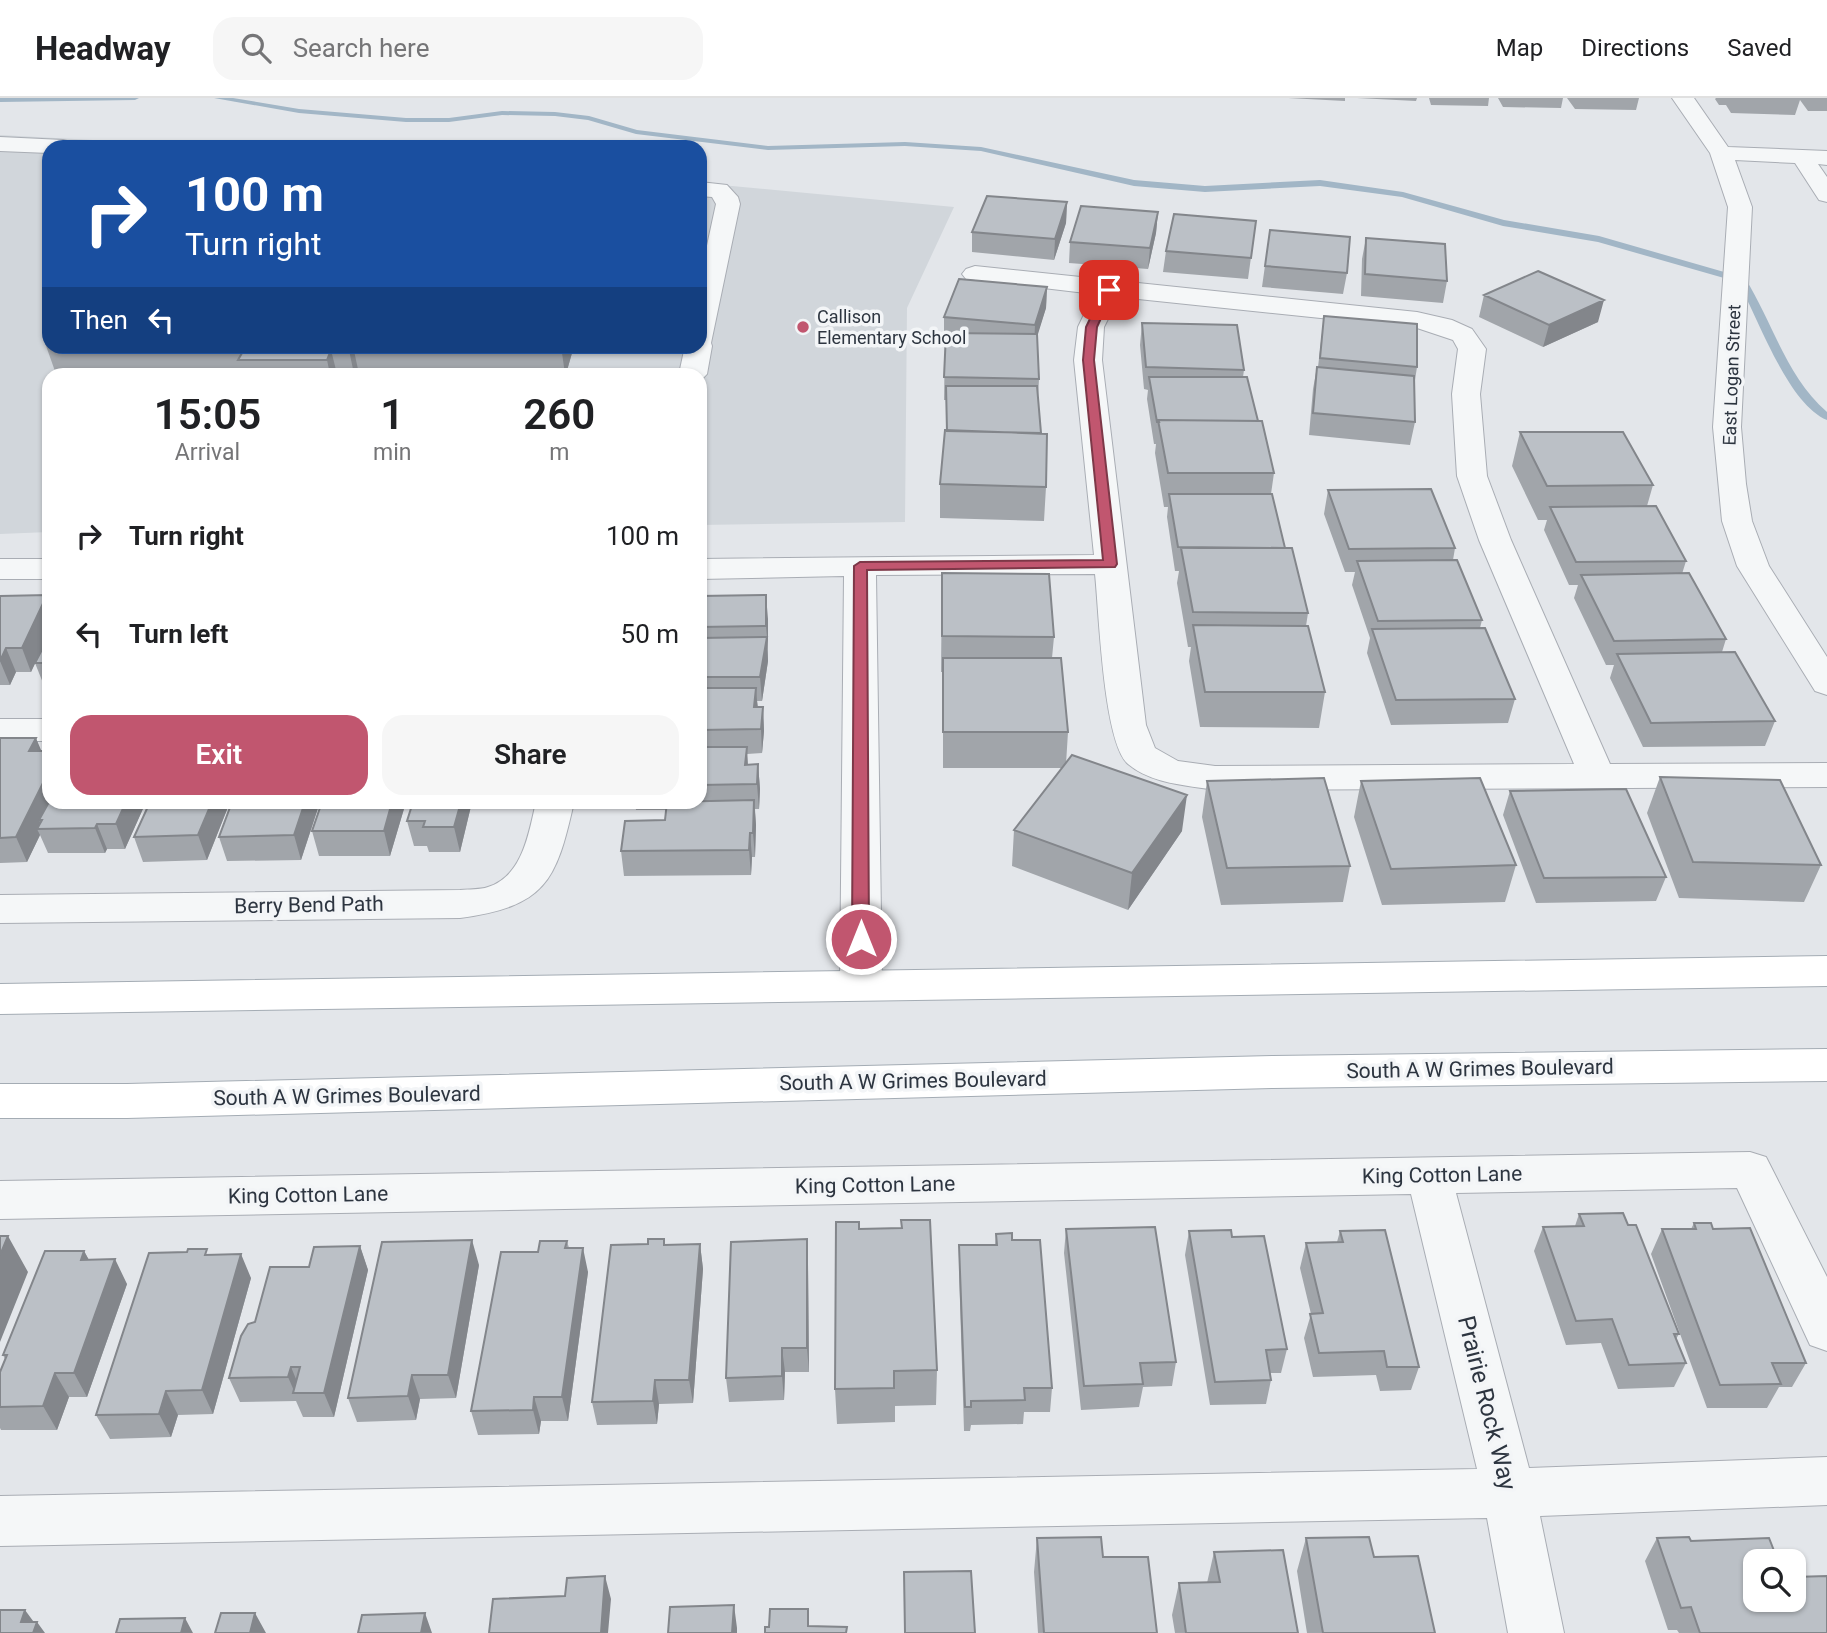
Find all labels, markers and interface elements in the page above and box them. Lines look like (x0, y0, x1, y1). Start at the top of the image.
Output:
search box (213, 17, 703, 80)
text: Headway (35, 29, 171, 68)
icon: search (237, 29, 275, 67)
text: Search here (293, 33, 429, 63)
text: Map (1496, 34, 1543, 62)
text: Directions (1581, 34, 1689, 62)
text: Saved (1727, 34, 1792, 62)
text: 100 m (185, 166, 324, 223)
icon: right (70, 168, 161, 259)
text: Turn right (185, 225, 321, 263)
pin (1079, 260, 1139, 320)
icon: arrive (1090, 271, 1128, 309)
icon: left (142, 301, 180, 339)
street label: East Logan Street (1719, 304, 1744, 446)
text: Then (70, 305, 128, 335)
place label: Callison Elementary School (817, 306, 966, 348)
marker: Callison Elementary School (795, 319, 811, 335)
text: 15:05 (154, 390, 261, 439)
text: 1 (380, 390, 404, 439)
text: 260 (523, 390, 595, 439)
text: Arrival (175, 439, 240, 466)
text: min (373, 439, 411, 466)
text: m (549, 439, 569, 466)
icon: right (70, 517, 108, 555)
text: Turn right (129, 521, 244, 551)
text: 100 m (606, 521, 679, 551)
icon: left (70, 615, 108, 653)
text: Turn left (129, 619, 228, 649)
text: 50 m (621, 619, 679, 649)
button: Exit (70, 715, 368, 795)
button: Share (382, 715, 679, 795)
street label: Berry Bend Path (234, 892, 384, 918)
position arrow (824, 902, 898, 976)
street label: South A W Grimes Boulevard (1346, 1055, 1614, 1083)
street label: South A W Grimes Boulevard (779, 1067, 1047, 1095)
street label: South A W Grimes Boulevard (213, 1082, 481, 1110)
street label: King Cotton Lane (1362, 1162, 1522, 1188)
street label: King Cotton Lane (795, 1172, 955, 1198)
street label: King Cotton Lane (228, 1182, 388, 1208)
street label: Prairie Rock Way (1452, 1313, 1522, 1494)
map controls (1743, 1549, 1806, 1612)
button: search (1743, 1549, 1806, 1612)

